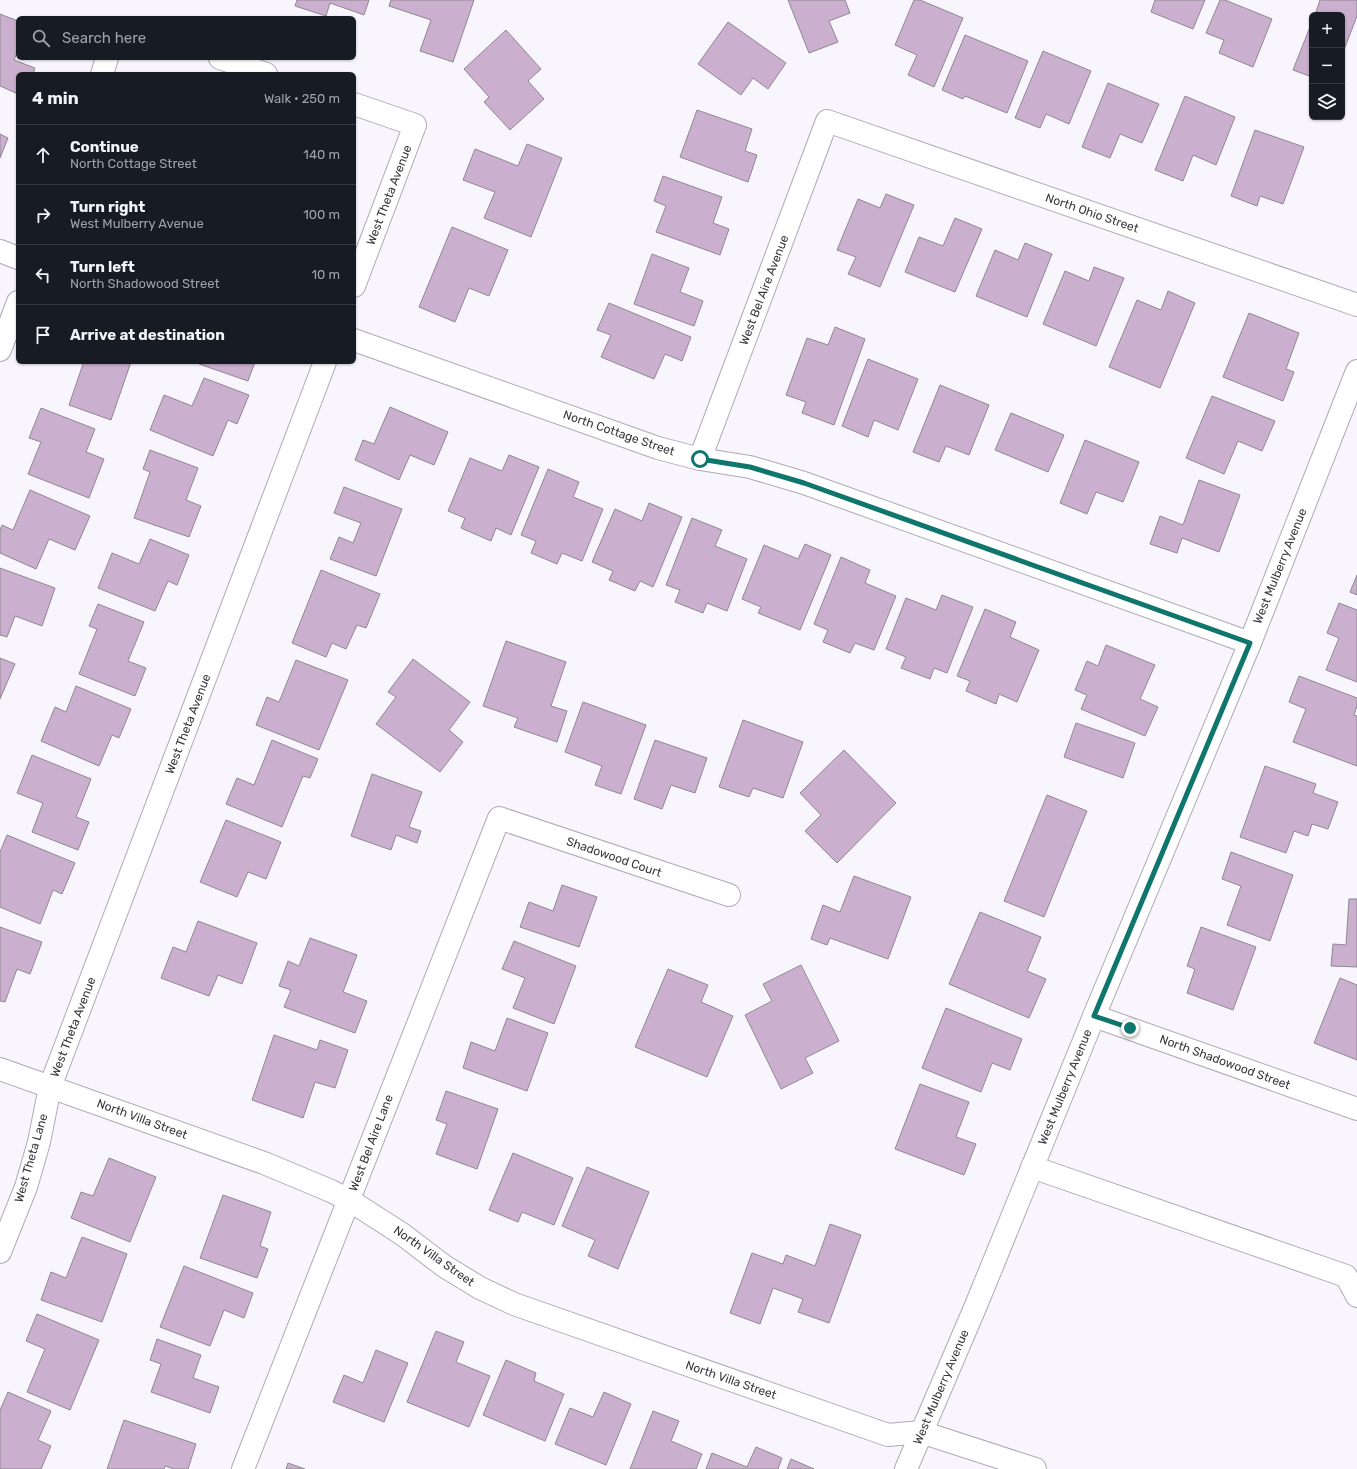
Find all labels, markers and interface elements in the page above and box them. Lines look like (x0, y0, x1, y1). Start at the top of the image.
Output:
map controls (1309, 12, 1345, 120)
button: + (1309, 12, 1345, 48)
search box (16, 16, 356, 60)
icon: search (30, 27, 52, 49)
text: Search here (62, 29, 146, 47)
button: − (1309, 48, 1345, 84)
button: layers (1309, 84, 1345, 120)
text: 4 min (32, 88, 79, 108)
text: Walk · 250 m (264, 91, 340, 106)
text: Continue (70, 138, 139, 156)
street label: West Theta Avenue (363, 143, 415, 247)
icon: ahead (32, 144, 54, 166)
text: 140 m (303, 147, 340, 162)
text: North Cottage Street (70, 156, 197, 171)
street label: North Ohio Street (1044, 190, 1141, 236)
text: Turn right (70, 198, 145, 216)
icon: right (32, 204, 54, 226)
text: 100 m (303, 207, 340, 222)
text: West Mulberry Avenue (70, 216, 204, 231)
street label: West Bel Aire Avenue (737, 233, 792, 347)
text: Turn left (70, 258, 135, 276)
icon: left (32, 264, 54, 286)
text: 10 m (311, 267, 340, 282)
text: North Shadowood Street (70, 276, 220, 291)
icon: arrive (32, 324, 54, 346)
text: Arrive at destination (70, 326, 225, 344)
street label: North Cottage Street (561, 407, 677, 459)
route start (691, 450, 709, 468)
street label: West Mulberry Avenue (1250, 506, 1310, 626)
street label: West Theta Avenue (162, 672, 214, 776)
street label: Shadowood Court (564, 834, 664, 880)
street label: West Theta Avenue (47, 975, 99, 1079)
route end (1121, 1019, 1139, 1037)
street label: West Mulberry Avenue (1035, 1027, 1095, 1147)
street label: North Shadowood Street (1158, 1032, 1293, 1092)
street label: West Bel Aire Lane (346, 1092, 396, 1193)
street label: North Villa Street (95, 1096, 189, 1142)
street label: West Theta Lane (12, 1112, 50, 1204)
street label: North Villa Street (391, 1223, 477, 1289)
street label: West Mulberry Avenue (910, 1327, 972, 1447)
street label: North Villa Street (684, 1358, 779, 1402)

